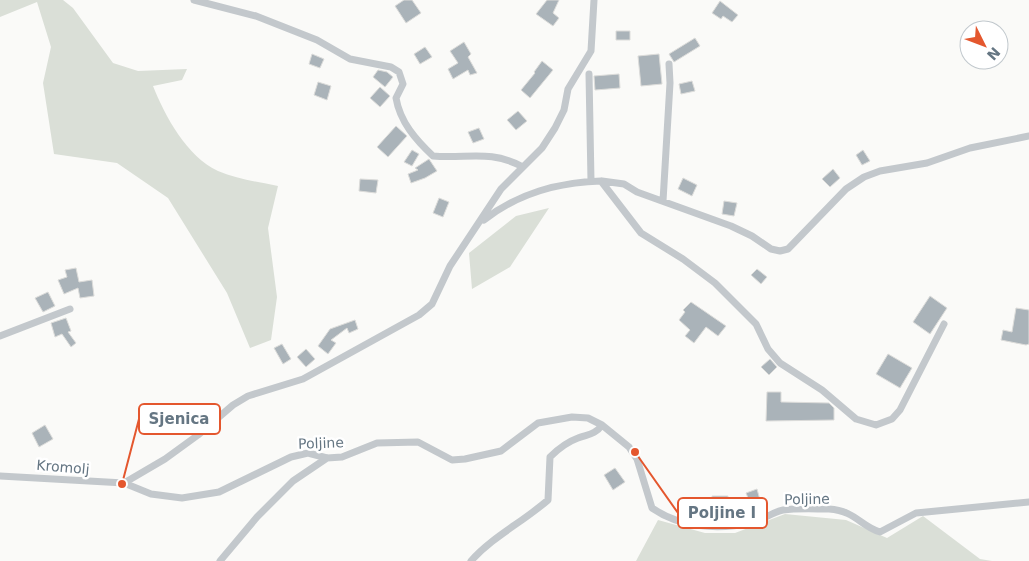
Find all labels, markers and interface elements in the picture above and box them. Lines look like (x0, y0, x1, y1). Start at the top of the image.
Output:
north arrow (959, 20, 1009, 70)
text: N (984, 44, 1004, 63)
callout: Sjenica (139, 404, 220, 434)
text: Sjenica (149, 410, 209, 428)
street label: Poljine (298, 434, 344, 452)
street label: Kromolj (36, 457, 90, 477)
street label: Poljine (784, 491, 830, 507)
callout: Poljine I (678, 498, 767, 528)
text: Poljine I (688, 504, 756, 522)

